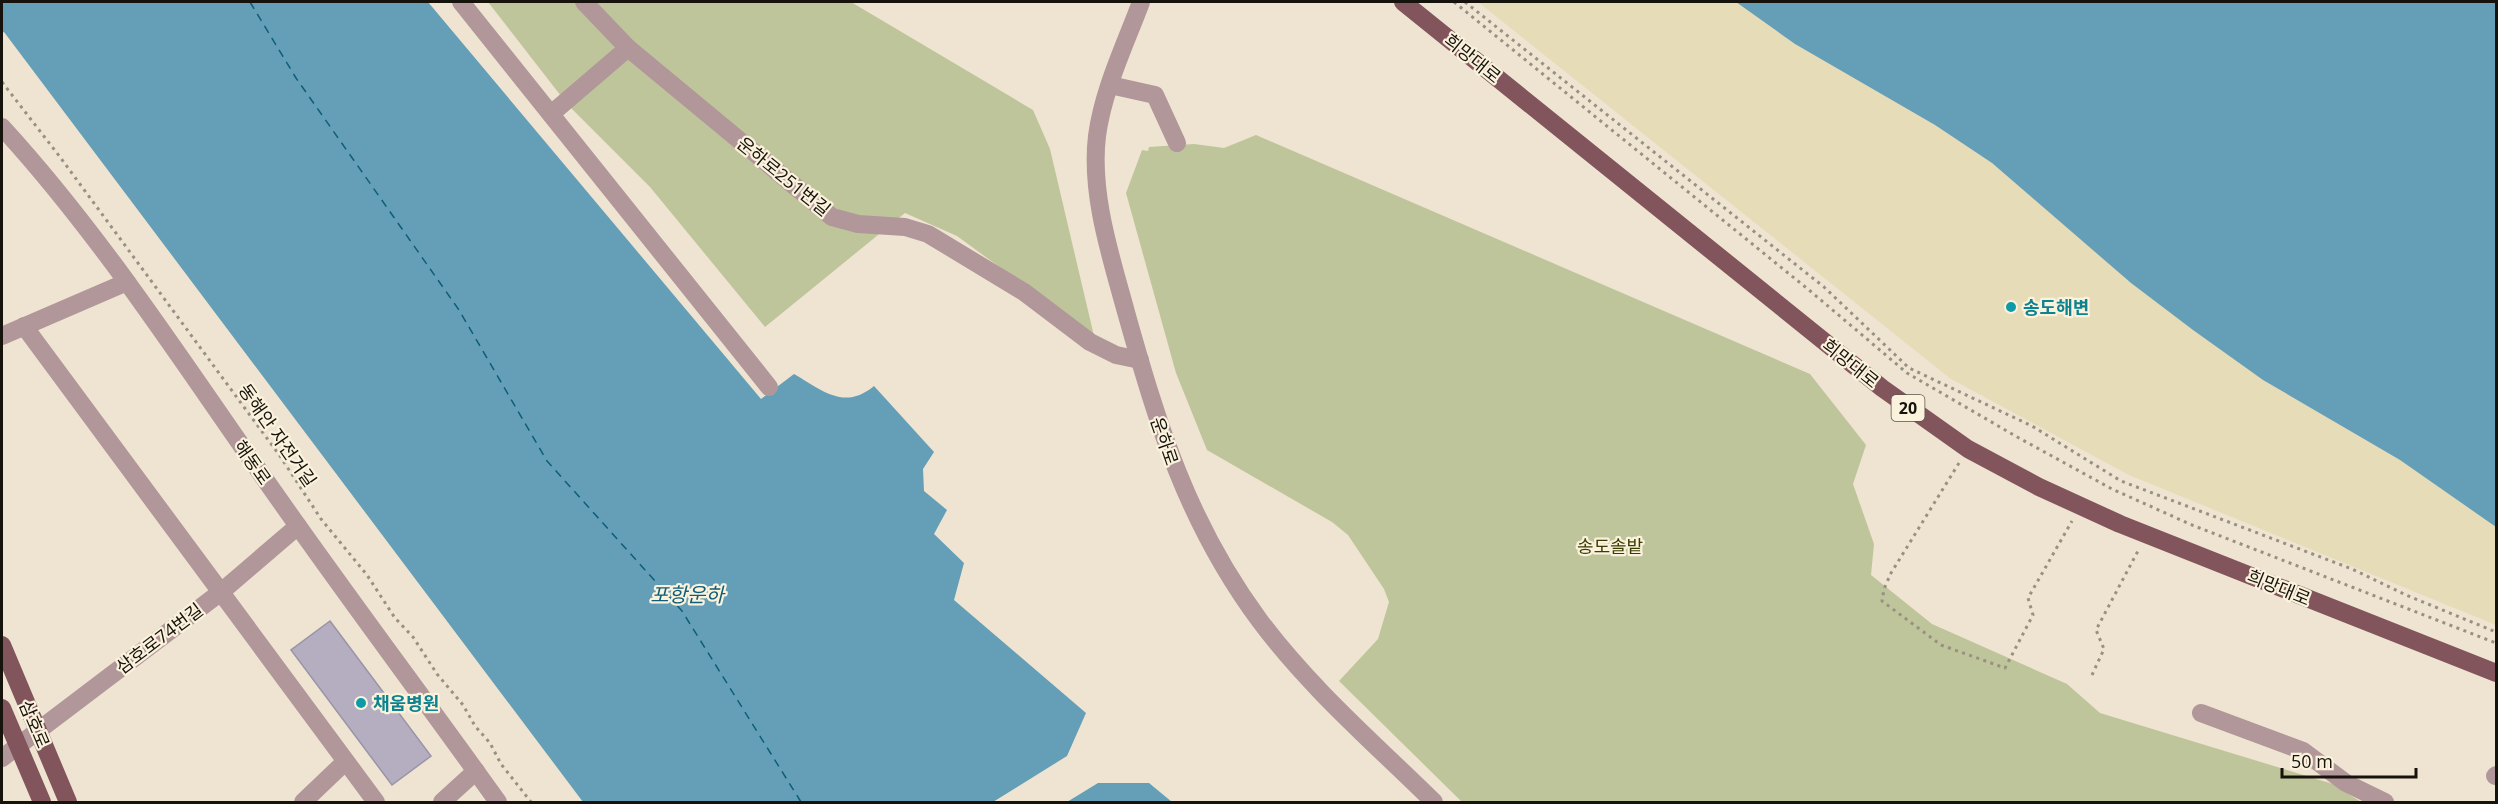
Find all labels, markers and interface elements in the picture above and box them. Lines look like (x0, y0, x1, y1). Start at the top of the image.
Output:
street label: 희망대로 (1440, 28, 1506, 88)
street label: 운하로251번길 (732, 131, 836, 221)
place label: 송도해변 (2023, 295, 2089, 319)
marker: 송도해변 (2004, 300, 2018, 314)
street label: 희망대로 (1818, 333, 1884, 393)
street label: 동해안 자전거길 (234, 379, 322, 491)
road number: 20 (1892, 395, 1924, 421)
street label: 운하로 (1146, 414, 1184, 468)
street label: 해동로 (229, 435, 277, 489)
park label: 송도솔밭 (1577, 534, 1644, 558)
street label: 희망대로 (2244, 563, 2314, 611)
water label: 포항운하 (650, 581, 726, 608)
street label: 삼호로74번길 (110, 597, 208, 679)
place label: 채움병원 (373, 691, 439, 715)
street label: 삼호로 (14, 696, 56, 752)
marker: 채움병원 (354, 696, 368, 710)
scale bar (2282, 741, 2416, 779)
text: 50 m (2291, 749, 2333, 773)

